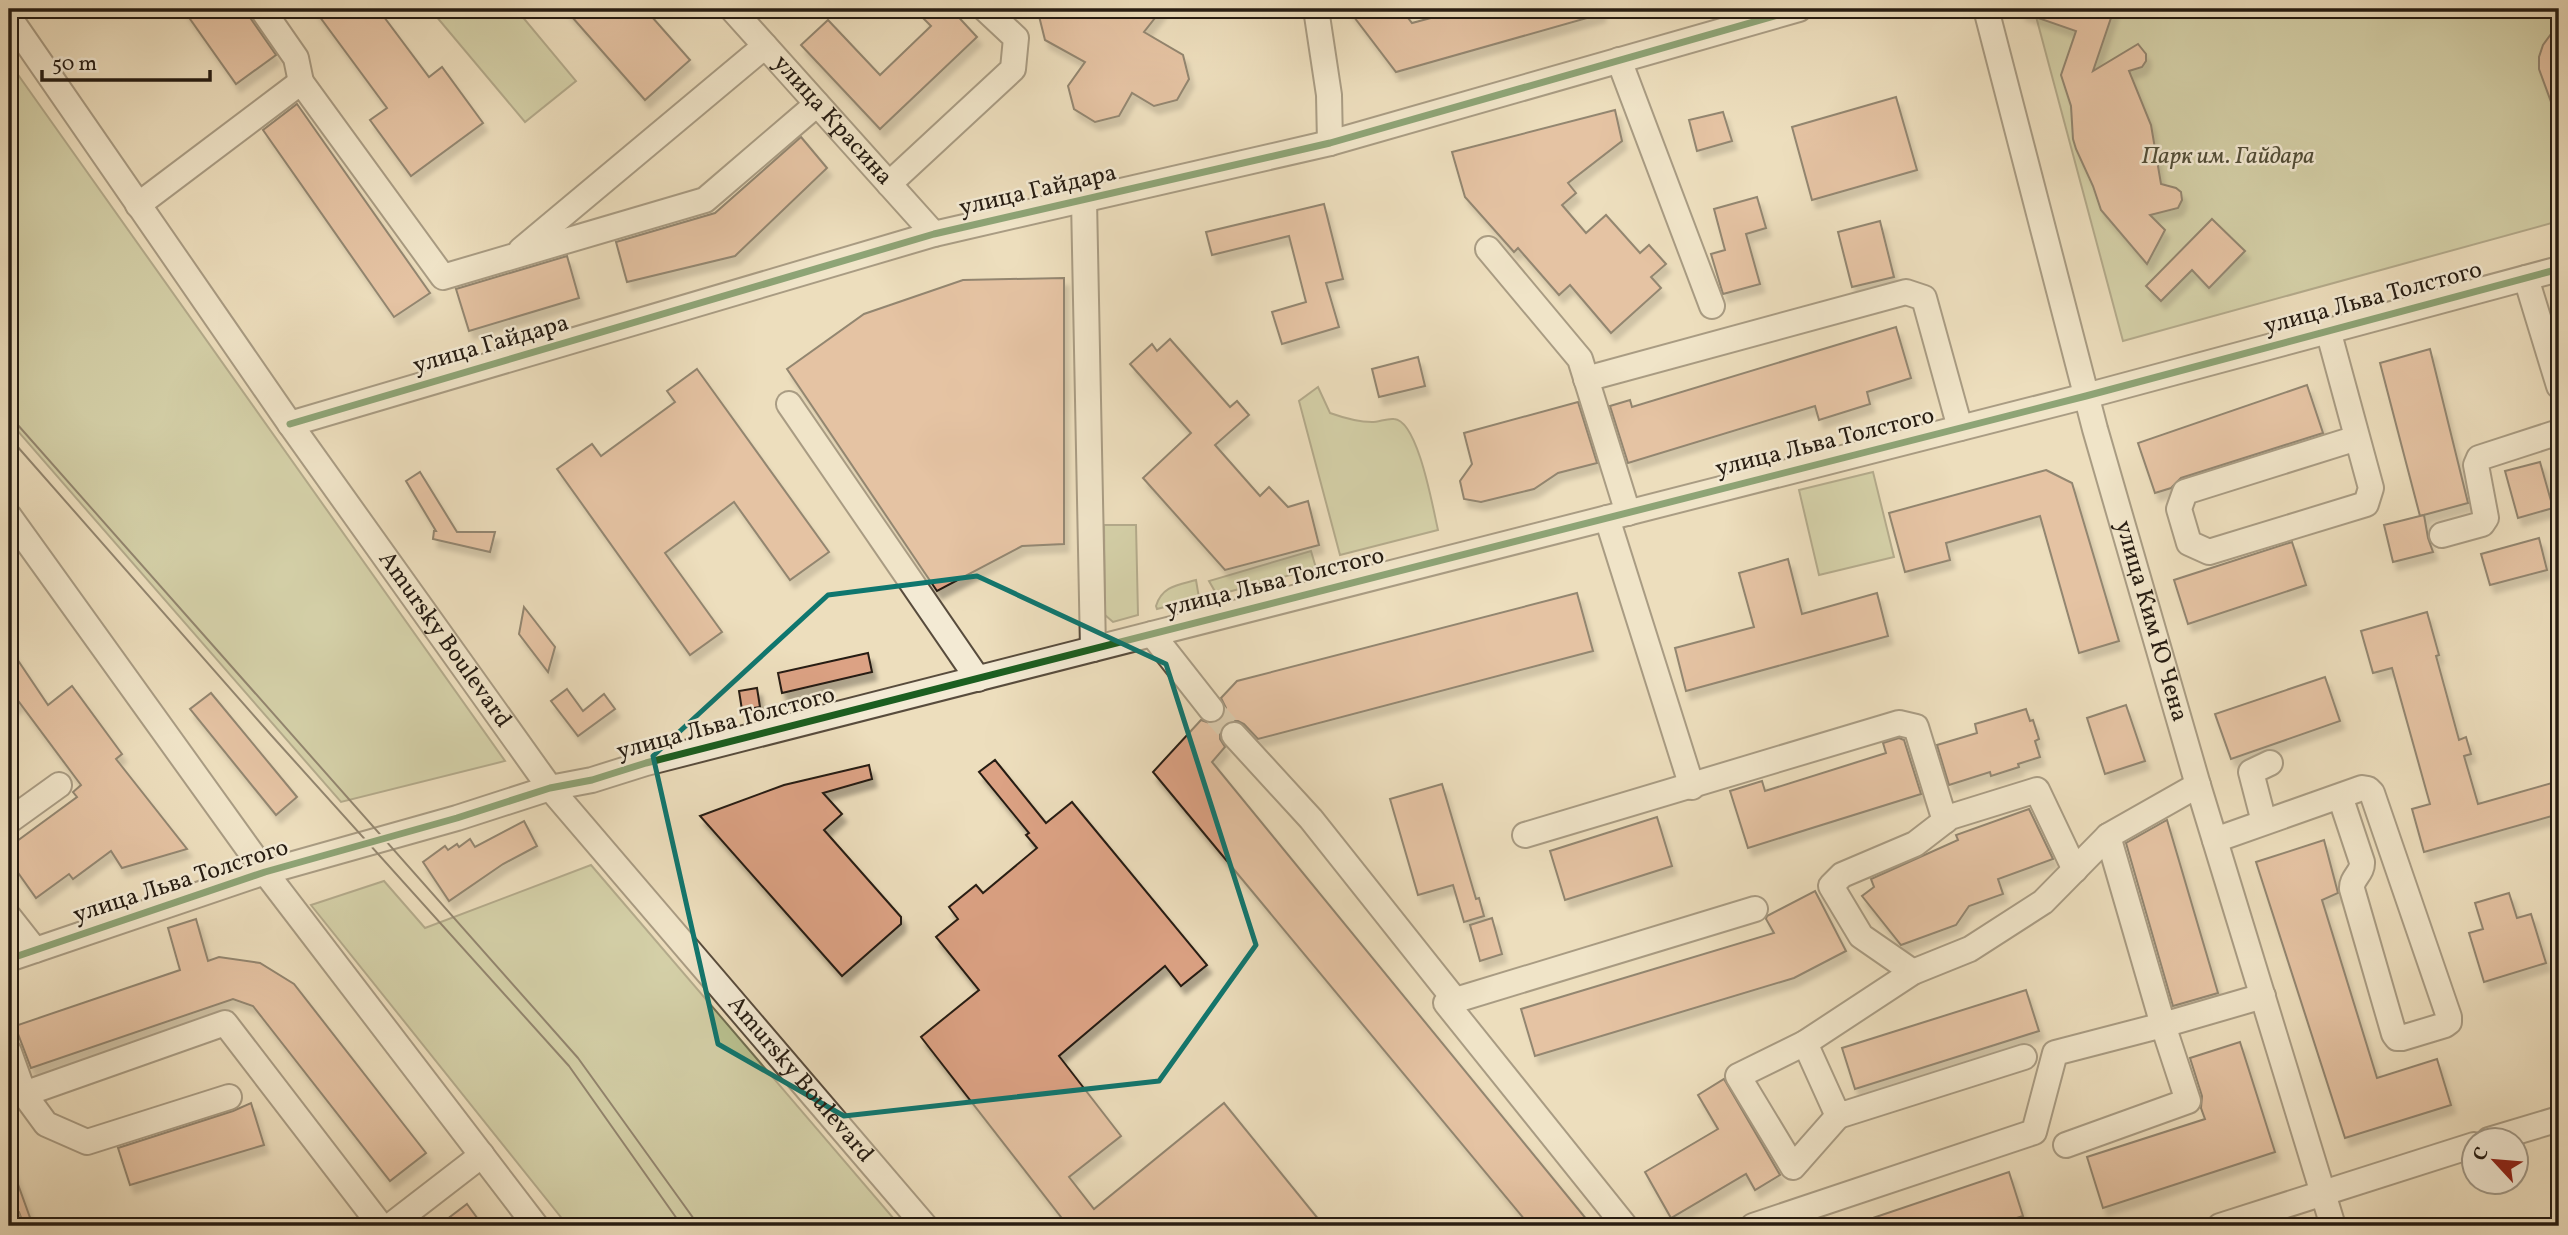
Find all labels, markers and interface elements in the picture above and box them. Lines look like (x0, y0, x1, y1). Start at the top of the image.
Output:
scale bar (42, 38, 210, 82)
street label: улица Красина (764, 48, 900, 194)
text: 50 m (52, 50, 97, 79)
park label: Парк им. Гайдара (2141, 140, 2315, 174)
street label: улица Гайдара (956, 156, 1120, 226)
street label: улица Льва Толстого (2260, 254, 2486, 344)
street label: улица Гайдара (409, 307, 573, 383)
street label: улица Льва Толстого (1712, 399, 1938, 487)
street label: улица Ким Ю Чена (2105, 517, 2196, 726)
street label: улица Льва Толстого (1162, 539, 1388, 627)
street label: Amursky Boulevard (369, 545, 519, 735)
street label: улица Льва Толстого (613, 679, 839, 769)
street label: улица Льва Толстого (69, 831, 293, 933)
street label: Amursky Boulevard (719, 989, 881, 1171)
north arrow (2460, 1126, 2530, 1196)
text: С (2467, 1143, 2496, 1166)

